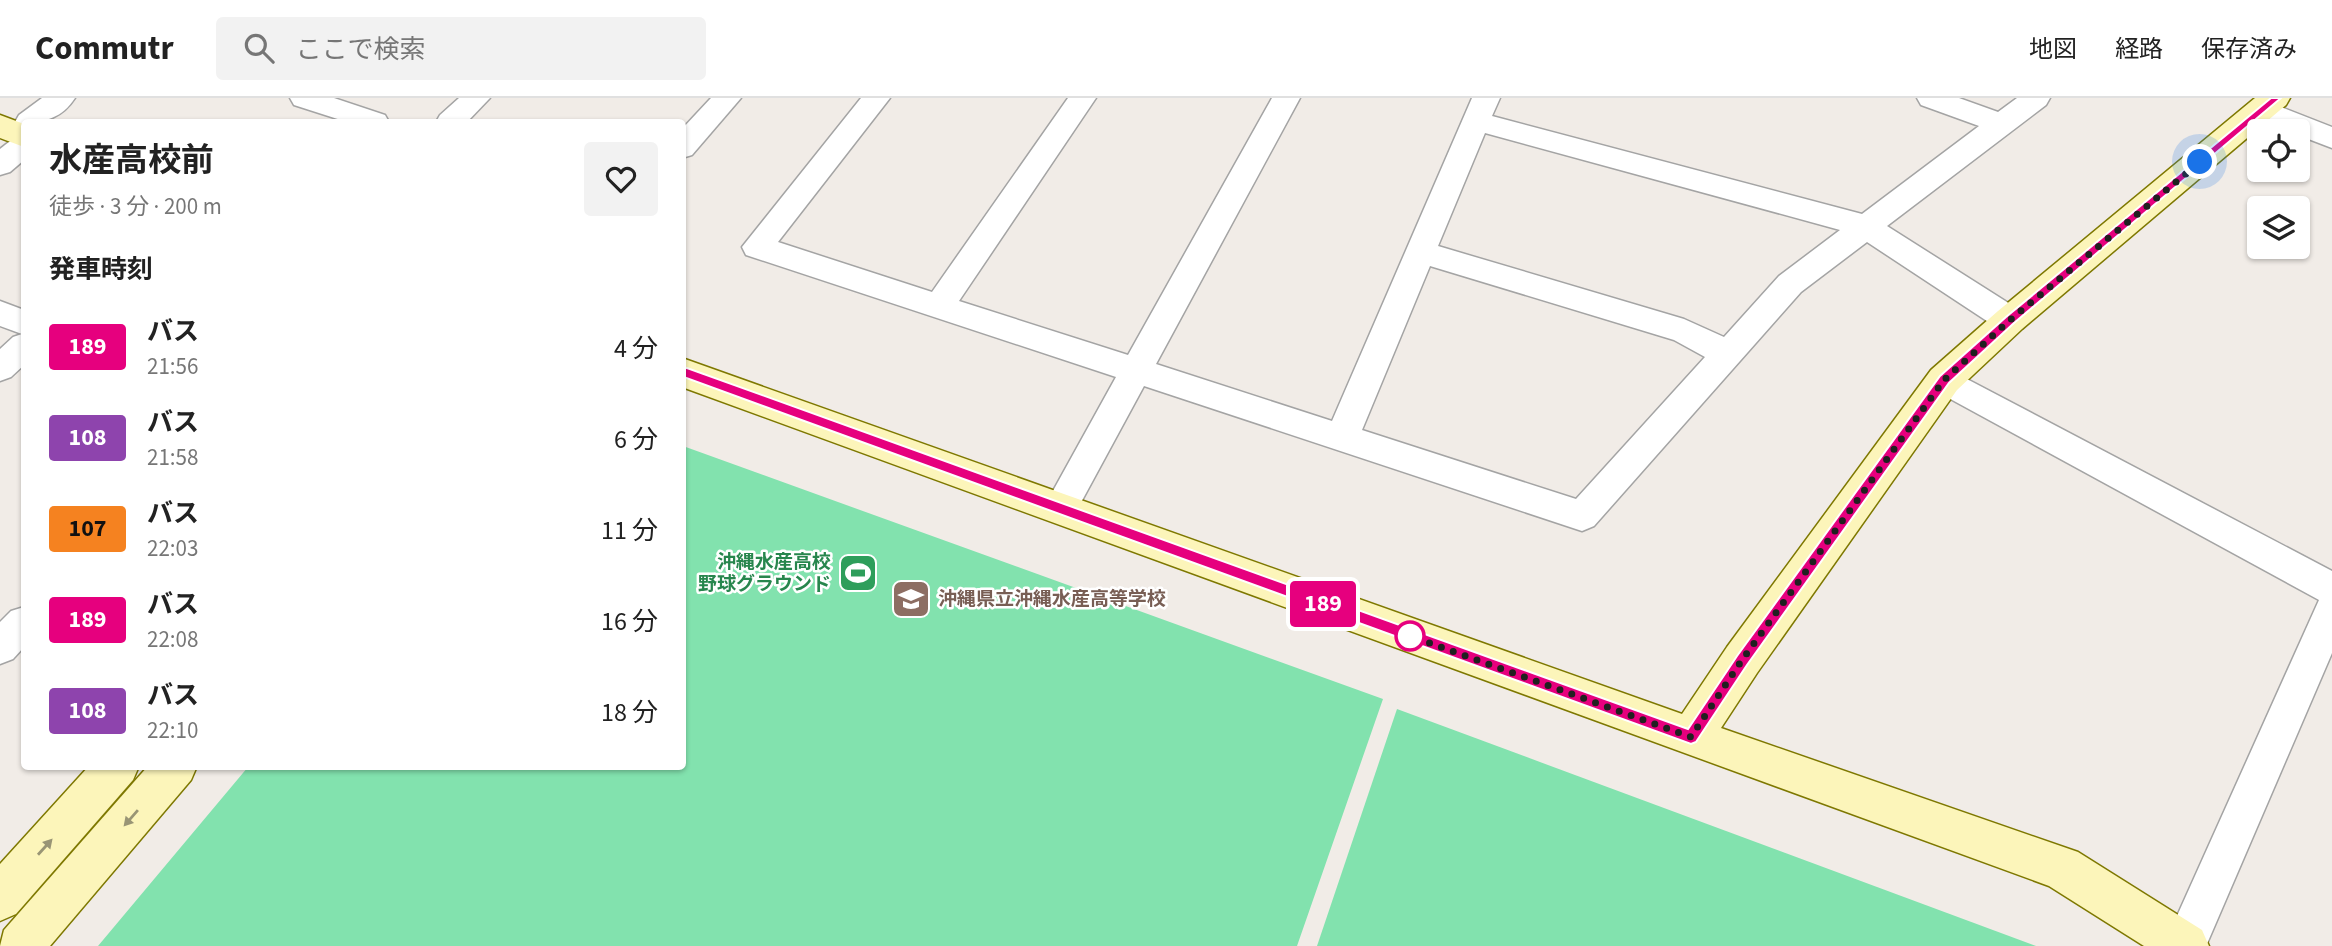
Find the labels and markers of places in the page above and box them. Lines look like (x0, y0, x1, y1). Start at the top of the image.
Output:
place label: 沖縄水産高校 野球グラウンド (698, 549, 831, 598)
sports icon: 沖縄水産高校 野球グラウンド (837, 552, 879, 594)
school or university icon: 沖縄県立沖縄水産高等学校 (890, 578, 932, 620)
place label: 沖縄県立沖縄水産高等学校 (938, 586, 1166, 613)
unlabelled marker (1395, 621, 1425, 651)

